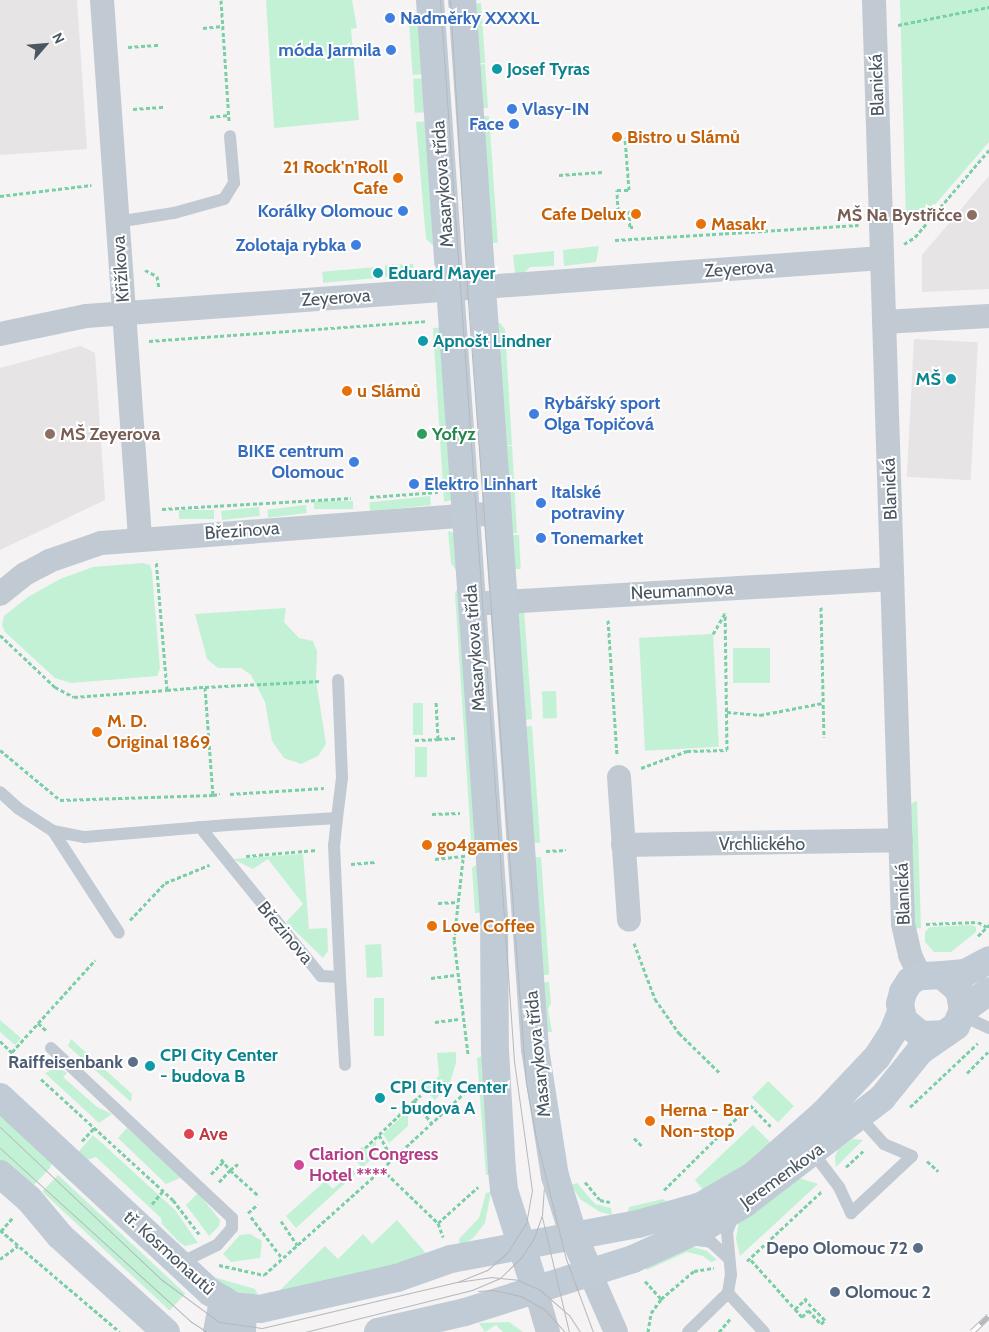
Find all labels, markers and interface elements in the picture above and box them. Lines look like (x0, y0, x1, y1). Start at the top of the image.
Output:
place label: Nadměrky XXXXL (400, 7, 539, 29)
marker: Nadměrky XXXXL (384, 12, 396, 24)
north arrow (20, 20, 70, 70)
text: N (48, 30, 69, 47)
place label: móda Jarmila (278, 39, 381, 61)
marker: móda Jarmila (385, 44, 397, 56)
street label: Blanická (865, 54, 889, 116)
place label: Josef Tyras (507, 58, 590, 80)
marker: Josef Tyras (491, 63, 503, 75)
place label: Vlasy-IN (522, 98, 589, 120)
marker: Vlasy-IN (506, 103, 518, 115)
place label: Face (469, 113, 504, 135)
marker: Face (508, 118, 520, 130)
street label: Masarykova třída (428, 120, 458, 248)
place label: Bistro u Slámů (627, 126, 740, 148)
marker: Bistro u Slámů (611, 131, 623, 143)
place label: 21 Rock'n'Roll Cafe (283, 157, 388, 200)
marker: 21 Rock'n'Roll Cafe (392, 172, 404, 184)
place label: Korálky Olomouc (258, 200, 393, 222)
place label: Cafe Delux (541, 203, 626, 225)
place label: MŠ Na Bystřičce (837, 204, 962, 226)
marker: Korálky Olomouc (397, 205, 409, 217)
marker: Cafe Delux (630, 208, 642, 220)
marker: MŠ Na Bystřičce (966, 209, 978, 221)
place label: Masakr (711, 213, 766, 235)
marker: Masakr (695, 218, 707, 230)
place label: Zolotaja rybka (236, 234, 346, 256)
street label: Křižíkova (108, 235, 134, 303)
marker: Zolotaja rybka (350, 239, 362, 251)
street label: Zeyerova (704, 256, 774, 282)
place label: Eduard Mayer (388, 262, 495, 284)
marker: Eduard Mayer (372, 267, 384, 279)
street label: Zeyerova (301, 285, 371, 311)
place label: Apnošt Lindner (433, 330, 551, 352)
marker: Apnošt Lindner (417, 335, 429, 347)
place label: MŠ (916, 368, 941, 390)
marker: MŠ (945, 373, 957, 385)
place label: u Slámů (357, 380, 421, 402)
marker: u Slámů (341, 385, 353, 397)
place label: Rybářský sport Olga Topičová (544, 393, 660, 436)
marker: Rybářský sport Olga Topičová (528, 408, 540, 420)
place label: MŠ Zeyerova (60, 423, 160, 445)
place label: Yofyz (432, 423, 476, 445)
marker: MŠ Zeyerova (44, 428, 56, 440)
marker: Yofyz (416, 428, 428, 440)
place label: BIKE centrum Olomouc (237, 441, 344, 484)
marker: BIKE centrum Olomouc (348, 456, 360, 468)
street label: Blanická (878, 458, 902, 520)
place label: Elektro Linhart (424, 473, 537, 495)
marker: Elektro Linhart (408, 478, 420, 490)
place label: Italské potraviny (551, 482, 625, 524)
marker: Italské potraviny (535, 497, 547, 509)
street label: Březinova (204, 518, 280, 544)
place label: Tonemarket (551, 527, 643, 549)
marker: Tonemarket (535, 532, 547, 544)
street label: Neumannova (630, 578, 734, 604)
street label: Masarykova třída (460, 584, 490, 712)
place label: M. D. Original 1869 (107, 711, 210, 754)
marker: M. D. Original 1869 (91, 726, 103, 738)
street label: Vrchlického (719, 833, 805, 855)
place label: go4games (437, 834, 518, 856)
marker: go4games (421, 839, 433, 851)
street label: Blanická (891, 863, 915, 925)
street label: Březinova (253, 897, 317, 969)
place label: Love Coffee (442, 915, 535, 937)
marker: Love Coffee (426, 920, 438, 932)
street label: Masarykova třída (521, 990, 555, 1118)
place label: CPI City Center - budova B (160, 1045, 278, 1088)
place label: Raiffeisenbank (8, 1051, 123, 1073)
marker: Raiffeisenbank (127, 1056, 139, 1068)
marker: CPI City Center - budova B (144, 1060, 156, 1072)
place label: CPI City Center - budova A (390, 1077, 508, 1120)
marker: CPI City Center - budova A (374, 1092, 386, 1104)
place label: Herna - Bar Non-stop (660, 1100, 749, 1142)
marker: Herna - Bar Non-stop (644, 1115, 656, 1127)
place label: Ave (199, 1123, 228, 1145)
marker: Ave (183, 1128, 195, 1140)
street label: Jeremenkova (736, 1138, 828, 1214)
place label: Clarion Congress Hotel **** (309, 1144, 438, 1186)
marker: Clarion Congress Hotel **** (293, 1159, 305, 1171)
street label: tř. Kosmonautů (119, 1206, 219, 1300)
place label: Depo Olomouc 72 (766, 1237, 908, 1259)
marker: Depo Olomouc 72 (912, 1242, 924, 1254)
place label: Olomouc 2 (845, 1281, 931, 1303)
marker: Olomouc 2 (829, 1286, 841, 1298)

